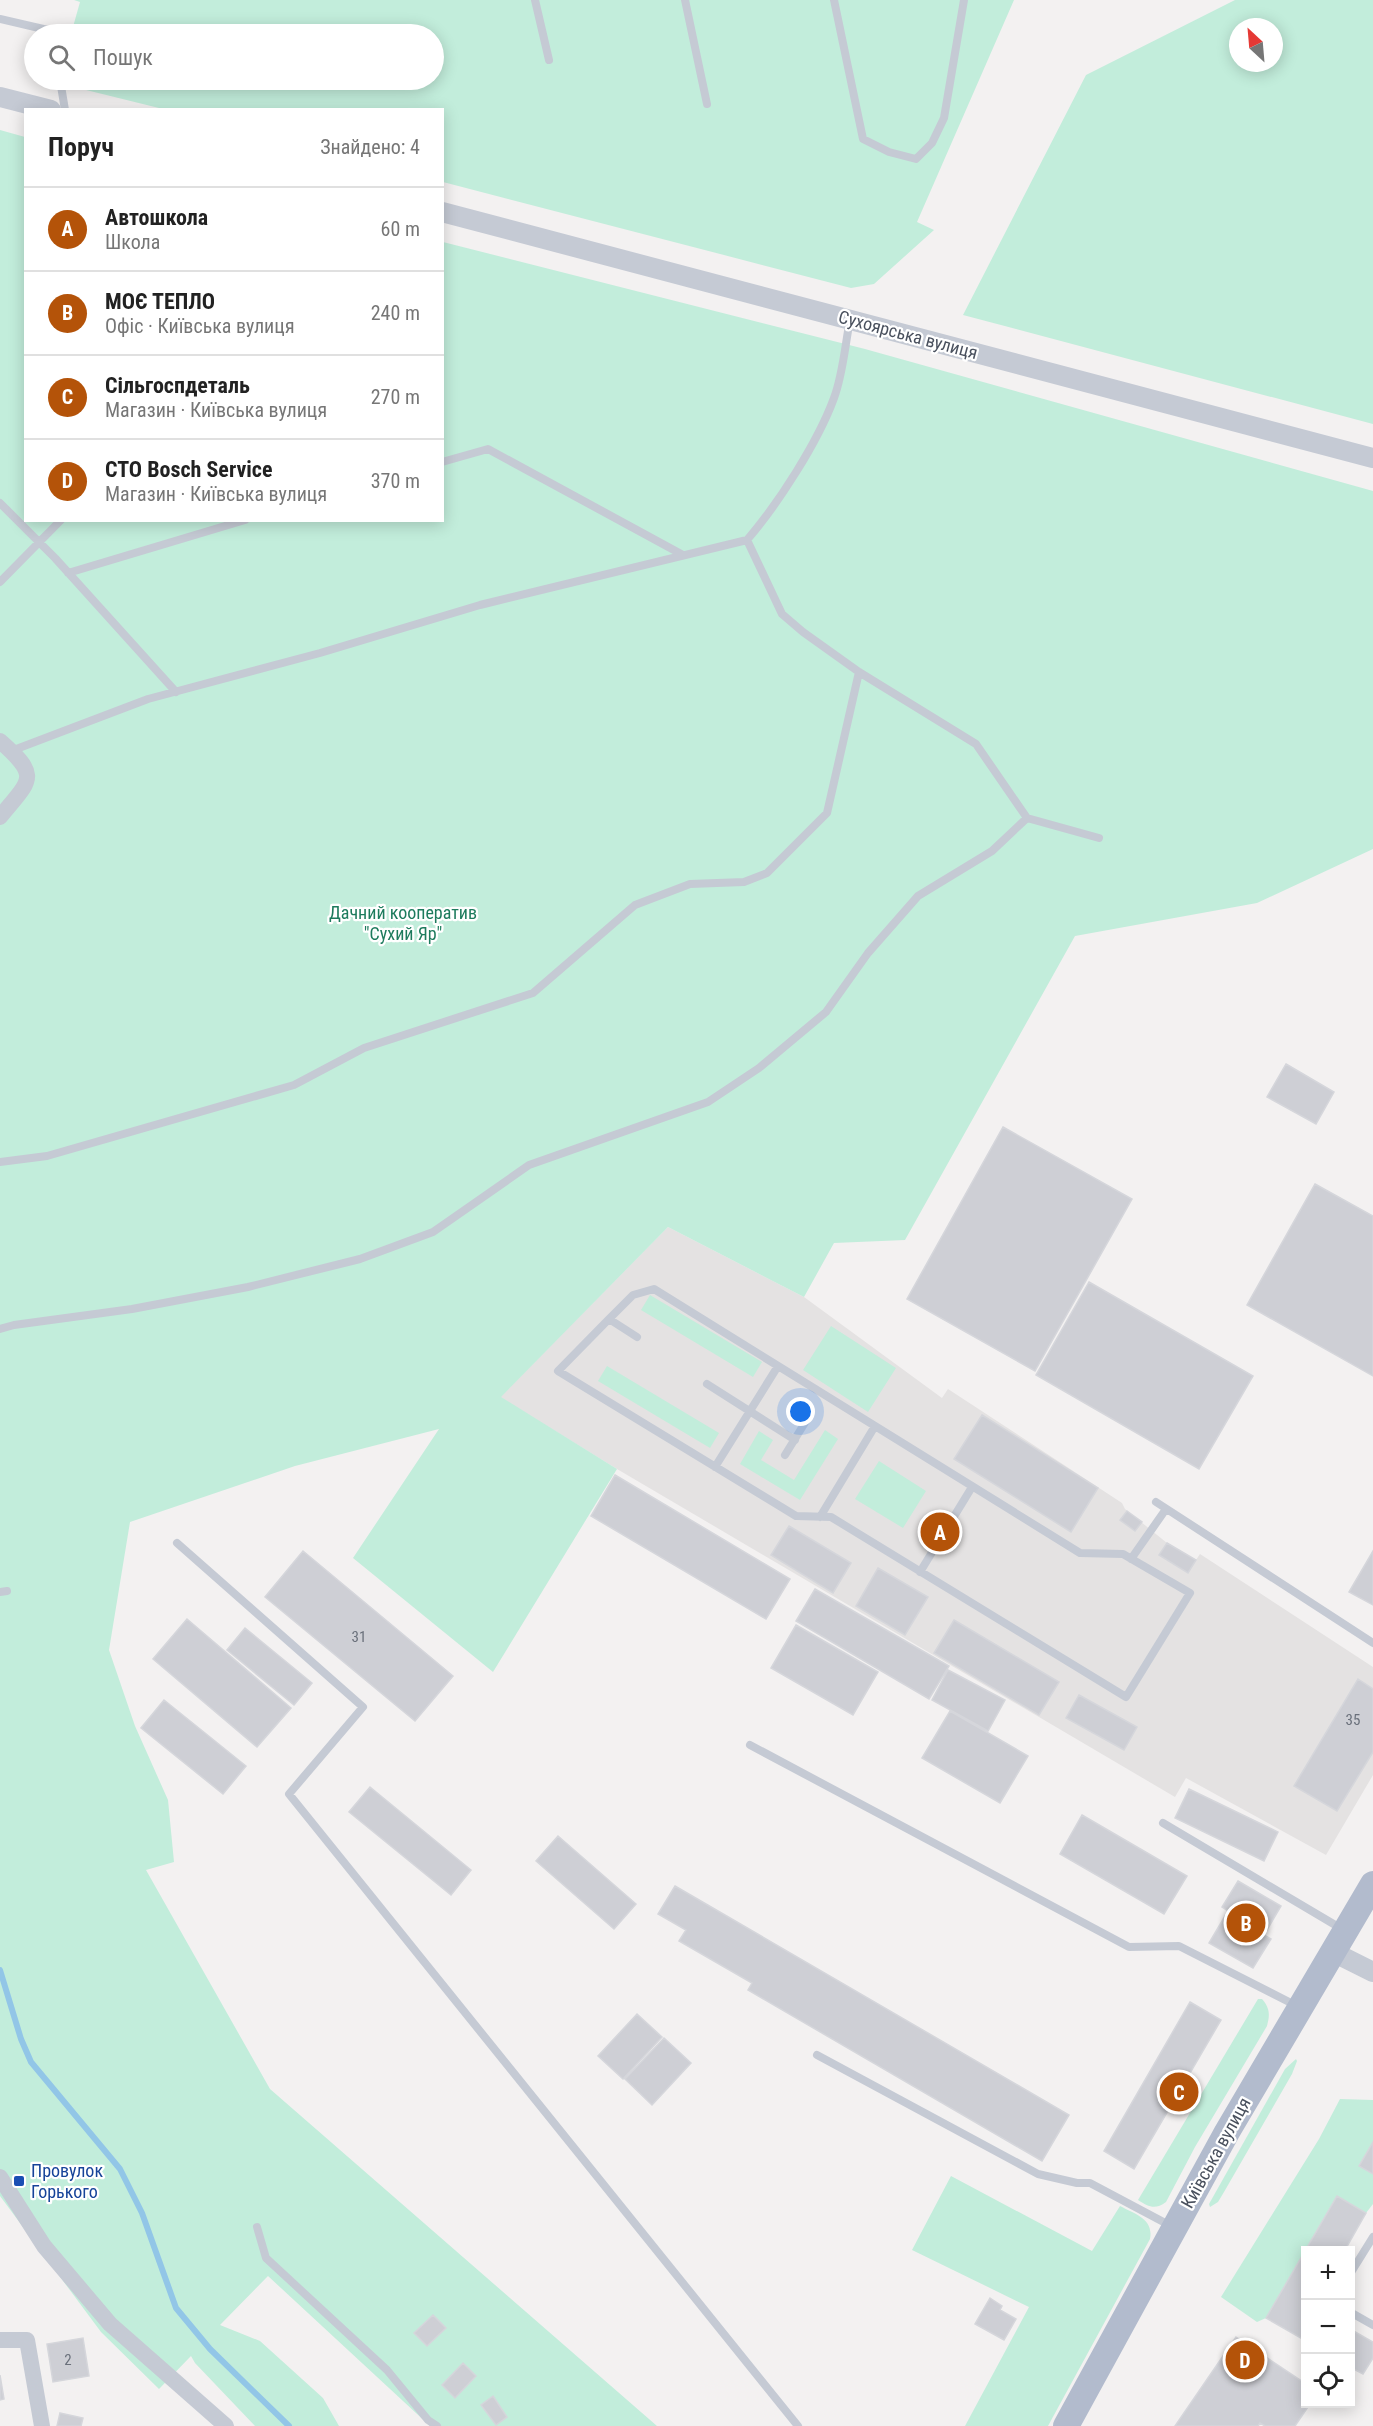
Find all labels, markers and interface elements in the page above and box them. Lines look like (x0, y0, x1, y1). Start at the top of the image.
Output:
north arrow (1229, 18, 1283, 72)
search box (24, 24, 444, 90)
icon: search (45, 41, 78, 74)
text: Пошук (93, 45, 153, 70)
text: Поруч (48, 132, 114, 162)
text: Знайдено: 4 (320, 135, 420, 159)
text: Автошкола (105, 205, 208, 230)
text: A (62, 217, 73, 241)
text: 60 m (381, 217, 420, 241)
text: Школа (105, 230, 160, 254)
text: МОЄ ТЕПЛО (105, 289, 215, 314)
text: B (62, 301, 73, 325)
text: 240 m (371, 301, 420, 325)
street label: Сухоярська вулиця (836, 306, 980, 363)
text: Офіс · Київська вулиця (105, 314, 295, 338)
text: Сільгоспдеталь (105, 373, 250, 398)
text: C (62, 385, 73, 409)
text: 270 m (371, 385, 420, 409)
text: Магазин · Київська вулиця (105, 398, 327, 422)
text: СТО Bosch Service (105, 457, 272, 482)
text: D (62, 469, 73, 493)
text: 370 m (371, 469, 420, 493)
text: Магазин · Київська вулиця (105, 482, 327, 506)
park label: Дачний кооператив "Сухий Яр" (329, 902, 477, 944)
your location (786, 1397, 815, 1426)
pin: A (920, 1510, 960, 1555)
house number: 31 (352, 1628, 366, 1646)
house number: 35 (1346, 1711, 1360, 1729)
pin: B (1226, 1900, 1266, 1946)
pin: C (1160, 2070, 1198, 2114)
street label: Київська вулиця (1176, 2094, 1255, 2212)
place label: Провулок Горького (31, 2160, 103, 2202)
marker: Провулок Горького (12, 2174, 26, 2188)
map controls (1301, 2246, 1355, 2408)
button: + (1301, 2246, 1355, 2300)
button: − (1301, 2300, 1355, 2354)
pin: D (1226, 2338, 1264, 2382)
house number: 2 (64, 2351, 72, 2369)
button: locate (1301, 2354, 1355, 2408)

